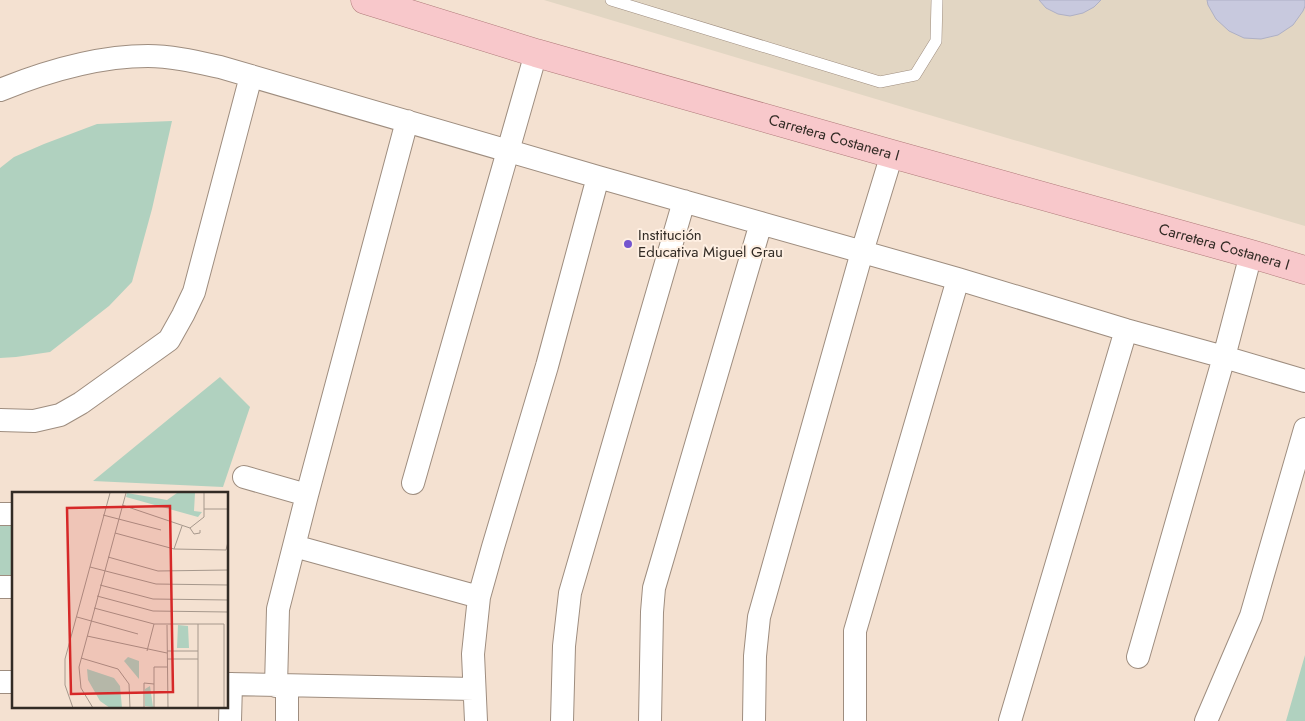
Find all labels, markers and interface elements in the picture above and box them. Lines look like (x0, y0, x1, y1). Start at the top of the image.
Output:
street label: Carretera Costanera I (766, 109, 902, 167)
street label: Carretera Costanera I (1156, 218, 1292, 276)
place label: Institución Educativa Miguel Grau (638, 224, 783, 263)
marker: Institución Educativa Miguel Grau (622, 238, 634, 250)
inset map (12, 492, 229, 708)

